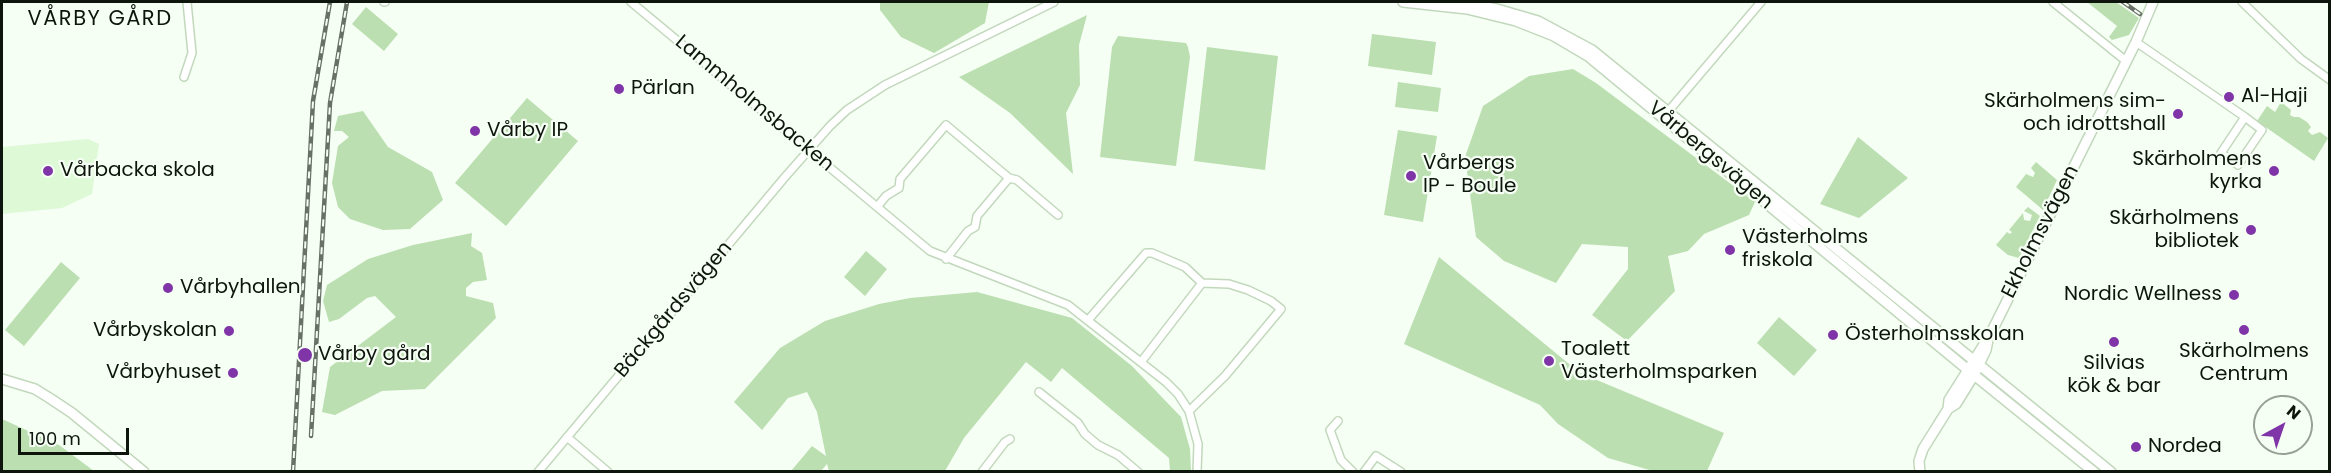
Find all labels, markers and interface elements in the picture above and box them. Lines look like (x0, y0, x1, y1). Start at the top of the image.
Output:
district label: VÅRBY GÅRD (28, 7, 172, 33)
street label: Lammholmsbacken (670, 31, 838, 177)
place label: Pärlan (631, 77, 695, 101)
marker: Pärlan (612, 82, 626, 96)
place label: Al-Haji (2241, 85, 2308, 109)
place label: Skärholmens sim- och idrottshall (1984, 90, 2166, 137)
marker: Al-Haji (2222, 90, 2236, 104)
street label: Vårbergsvägen (1643, 97, 1777, 215)
marker: Skärholmens sim- och idrottshall (2171, 107, 2185, 121)
place label: Vårby IP (487, 119, 568, 143)
marker: Vårby IP (468, 124, 482, 138)
place label: Skärholmens kyrka (2132, 148, 2262, 195)
place label: Vårbergs IP - Boule (1423, 152, 1516, 199)
place label: Vårbacka skola (60, 159, 215, 183)
street label: Ekholmsvägen (1997, 162, 2085, 302)
marker: Vårbacka skola (41, 164, 55, 178)
marker: Skärholmens kyrka (2267, 164, 2281, 178)
marker: Vårbergs IP - Boule (1404, 169, 1418, 183)
place label: Skärholmens bibliotek (2109, 207, 2239, 254)
marker: Skärholmens bibliotek (2244, 223, 2258, 237)
place label: Västerholms friskola (1742, 226, 1868, 273)
street label: Bäckgårdsvägen (610, 237, 738, 383)
marker: Västerholms friskola (1723, 243, 1737, 257)
place label: Vårbyhallen (180, 276, 301, 300)
marker: Vårbyhallen (161, 281, 175, 295)
place label: Nordic Wellness (2064, 283, 2222, 307)
marker: Nordic Wellness (2227, 288, 2241, 302)
place label: Vårbyskolan (93, 319, 217, 343)
place label: Österholmsskolan (1845, 323, 2025, 347)
marker: Skärholmens Centrum (2237, 323, 2251, 337)
marker: Vårbyskolan (222, 324, 236, 338)
marker: Österholmsskolan (1826, 328, 1840, 342)
marker: Silvias kök & bar (2107, 335, 2121, 349)
place label: Toalett Västerholmsparken (1561, 338, 1757, 385)
place label: Skärholmens Centrum (2179, 340, 2309, 387)
place label: Vårby gård (318, 343, 431, 367)
marker: Vårby gård (296, 346, 314, 364)
place label: Silvias kök & bar (2067, 352, 2161, 399)
marker: Toalett Västerholmsparken (1542, 354, 1556, 368)
place label: Vårbyhuset (106, 361, 221, 385)
marker: Vårbyhuset (226, 366, 240, 380)
north arrow (2253, 395, 2313, 455)
text: N (2282, 400, 2306, 425)
scale bar (21, 416, 132, 454)
text: 100 m (29, 426, 81, 451)
place label: Nordea (2148, 435, 2222, 459)
marker: Nordea (2129, 440, 2143, 454)

